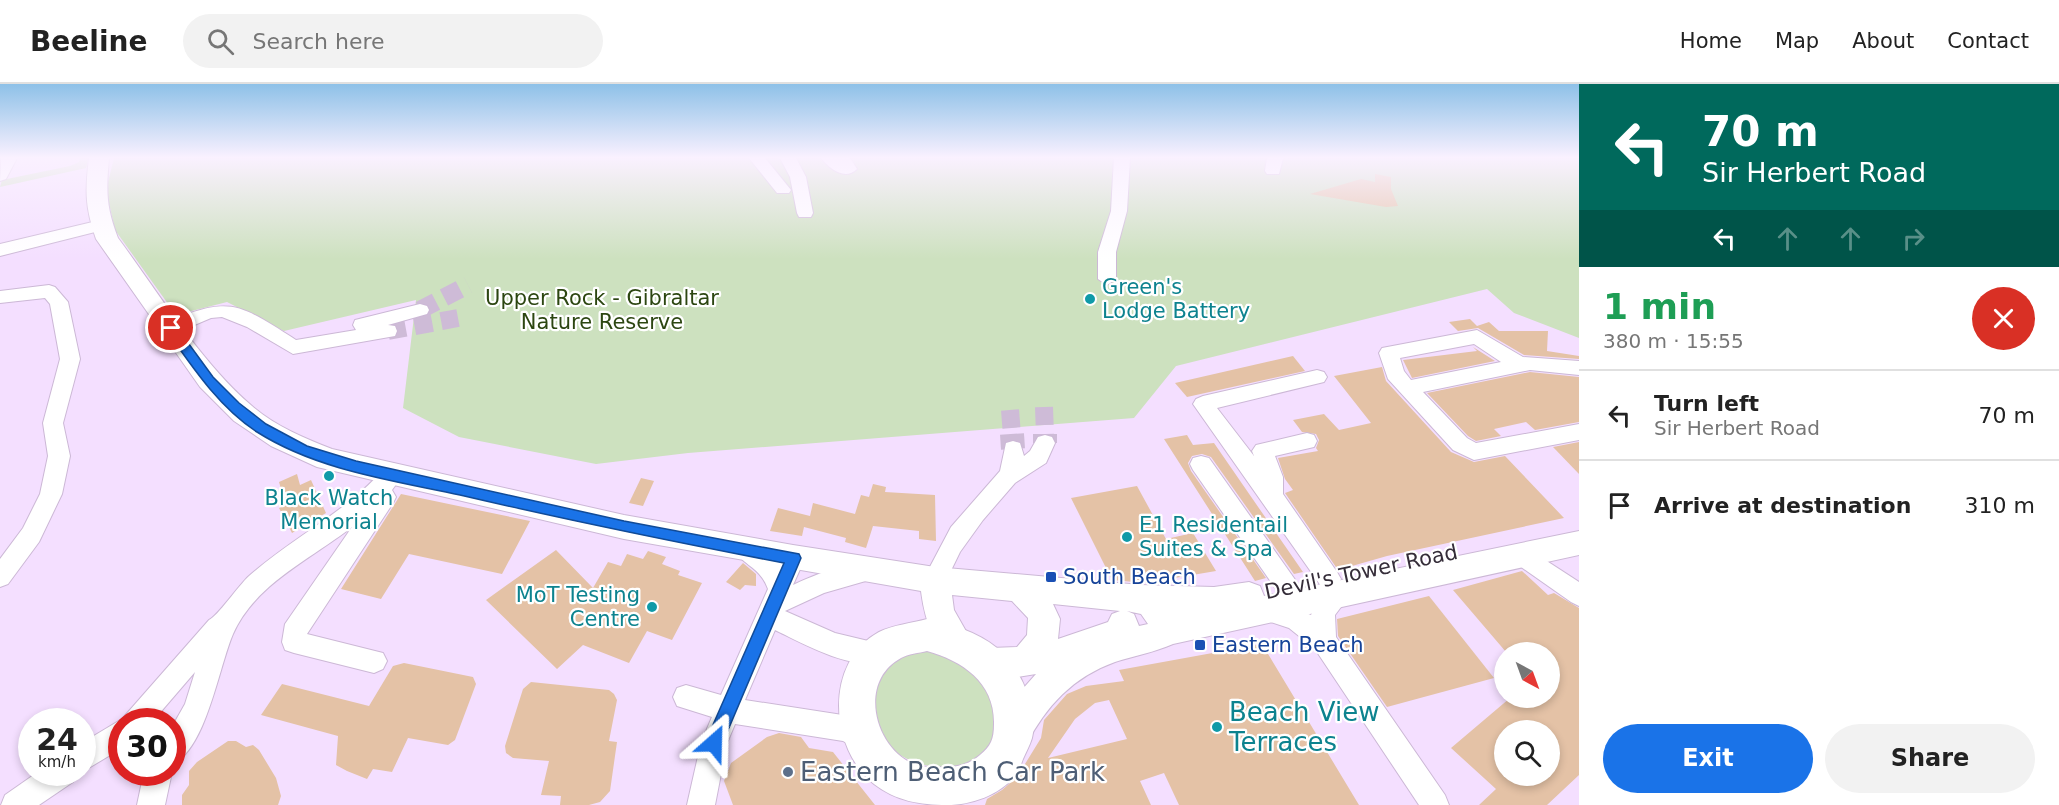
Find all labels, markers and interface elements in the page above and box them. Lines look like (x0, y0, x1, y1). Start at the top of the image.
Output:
search box (183, 14, 603, 68)
text: Beeline (30, 25, 147, 58)
icon: search (204, 25, 237, 58)
text: Search here (252, 29, 385, 54)
text: Home (1680, 29, 1742, 53)
text: Map (1775, 29, 1819, 53)
text: About (1852, 29, 1914, 53)
text: Contact (1947, 29, 2029, 53)
text: 70 m (1702, 107, 1819, 156)
icon: left (1603, 108, 1681, 186)
text: Sir Herbert Road (1702, 157, 1926, 188)
icon: left (1708, 222, 1741, 255)
icon: ahead (1771, 222, 1804, 255)
icon: ahead (1834, 222, 1867, 255)
icon: right (1897, 222, 1930, 255)
place label: Green's Lodge Battery (1102, 275, 1250, 323)
park label: Upper Rock - Gibraltar Nature Reserve (485, 286, 719, 334)
text: 1 min (1603, 286, 1716, 327)
button: close (1972, 287, 2035, 350)
marker: Green's Lodge Battery (1083, 292, 1097, 306)
pin (145, 302, 196, 353)
icon: arrive (154, 311, 187, 344)
text: 380 m · 15:55 (1603, 329, 1744, 353)
text: Turn left (1654, 391, 1759, 416)
icon: left (1603, 399, 1636, 432)
text: 70 m (1979, 403, 2035, 428)
text: Sir Herbert Road (1654, 416, 1820, 440)
marker: Black Watch Memorial (322, 469, 336, 483)
place label: Black Watch Memorial (265, 486, 393, 534)
icon: arrive (1603, 489, 1636, 522)
text: Arrive at destination (1654, 493, 1911, 518)
text: 310 m (1965, 493, 2035, 518)
place label: E1 Residentail Suites & Spa (1139, 513, 1288, 561)
marker: E1 Residentail Suites & Spa (1120, 530, 1134, 544)
street label: Devil's Tower Road (1262, 540, 1460, 604)
place label: South Beach (1063, 565, 1196, 589)
marker: South Beach (1044, 570, 1058, 584)
place label: MoT Testing Centre (516, 583, 640, 631)
marker: MoT Testing Centre (645, 600, 659, 614)
place label: Eastern Beach (1212, 633, 1364, 657)
marker: Eastern Beach (1193, 638, 1207, 652)
north arrow (1494, 642, 1560, 708)
map controls (1494, 642, 1560, 786)
place label: Beach View Terraces (1228, 697, 1380, 757)
speed limit sign: 30 (108, 708, 186, 786)
position arrow (682, 711, 746, 775)
marker: Beach View Terraces (1210, 720, 1224, 734)
button: search (1494, 720, 1560, 786)
text: 24 (36, 722, 78, 757)
button: Exit (1603, 724, 1813, 793)
button: Share (1825, 724, 2035, 793)
text: km/h (38, 753, 76, 771)
place label: Eastern Beach Car Park (800, 757, 1105, 787)
marker: Eastern Beach Car Park (781, 765, 795, 779)

